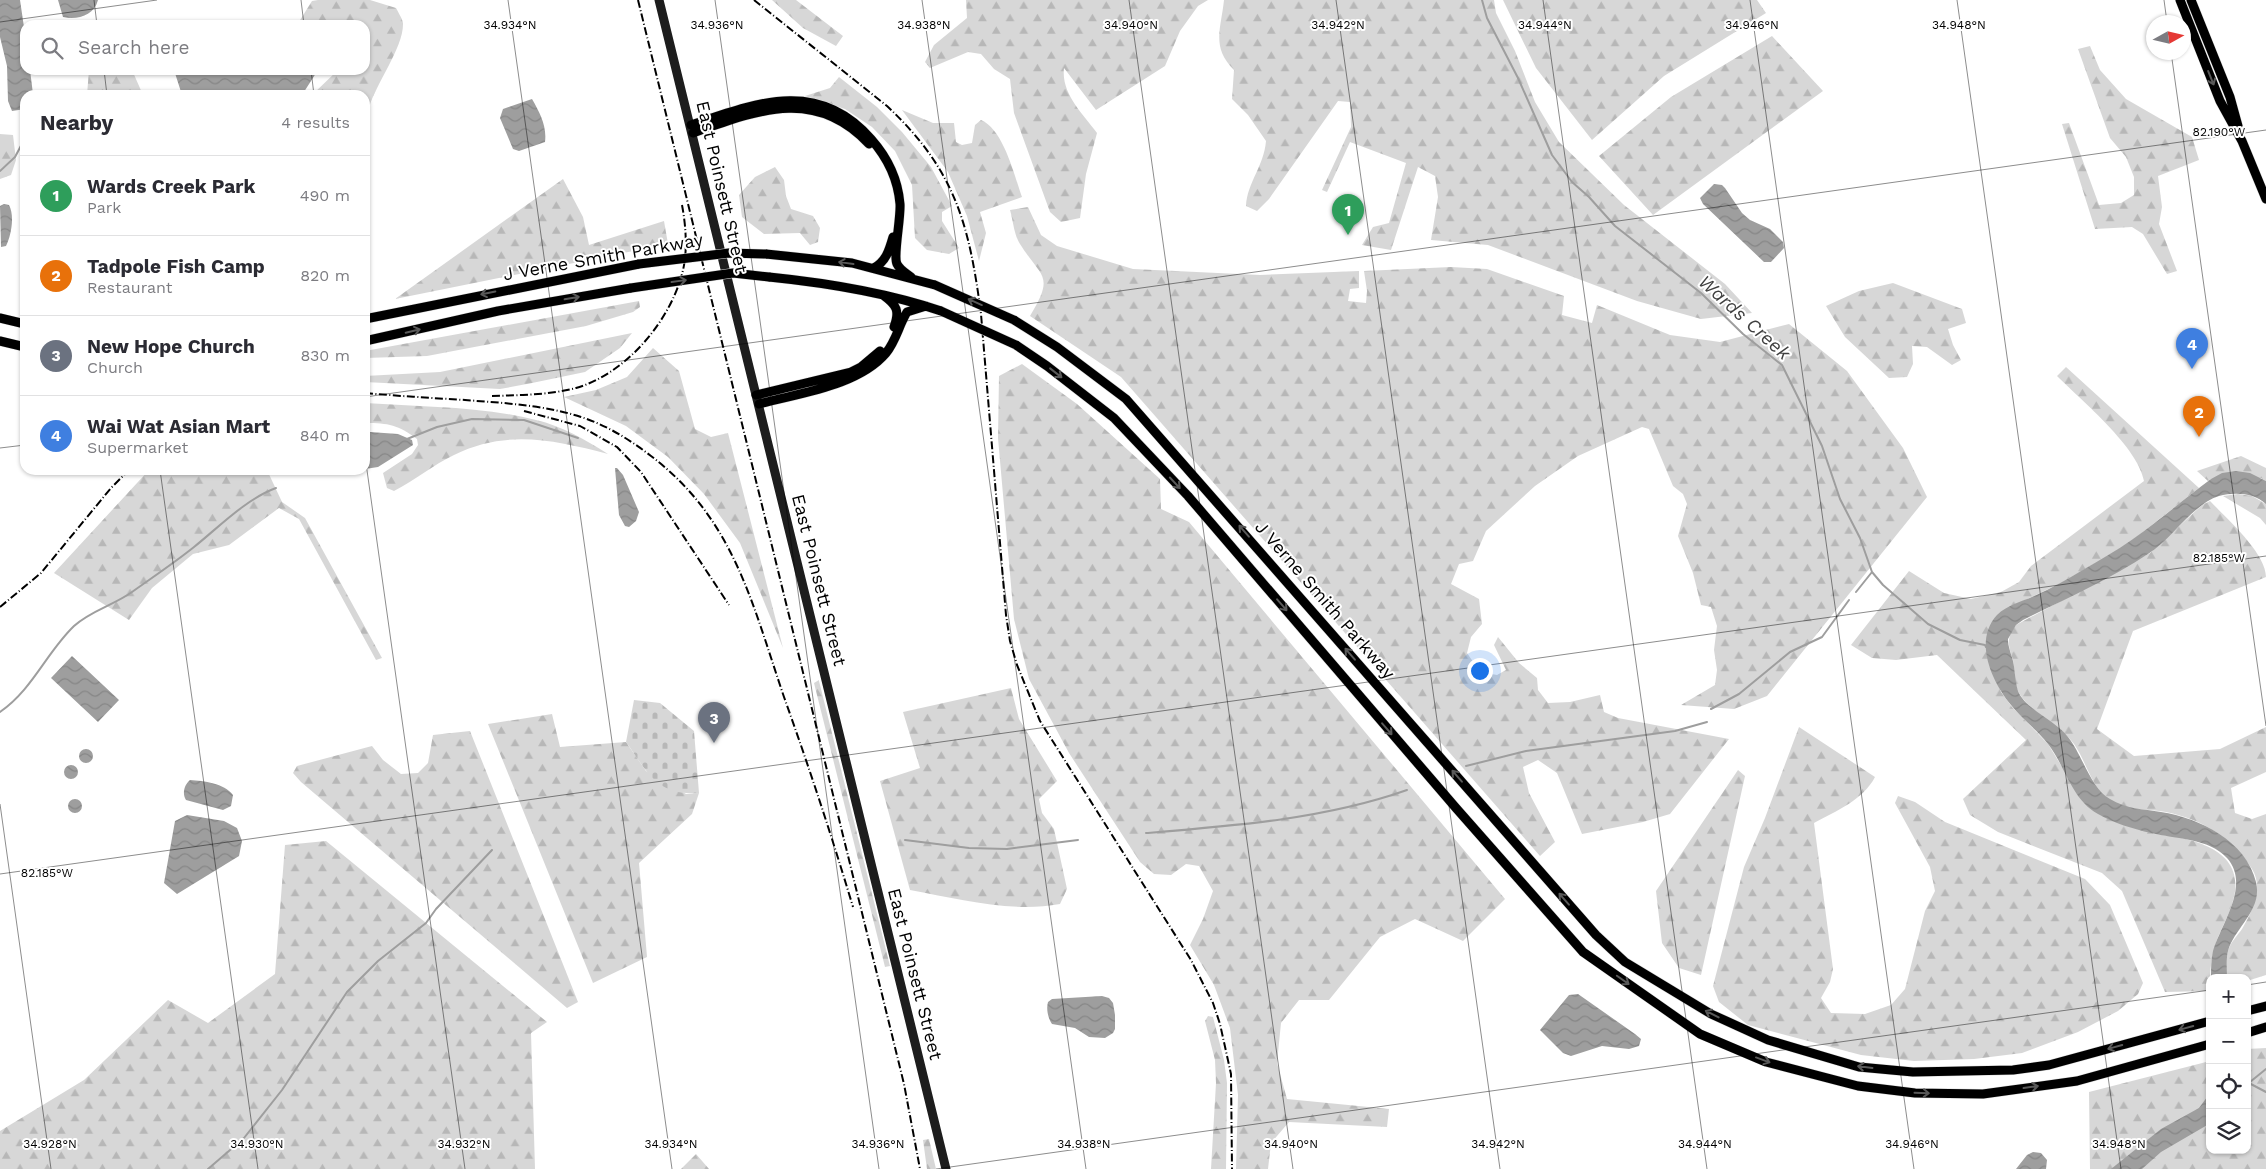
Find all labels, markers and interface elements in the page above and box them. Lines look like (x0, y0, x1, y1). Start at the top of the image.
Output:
north arrow (2146, 15, 2191, 60)
text: 34.934°N (483, 18, 537, 32)
text: 34.936°N (690, 18, 744, 32)
text: 34.938°N (897, 18, 951, 32)
text: 34.940°N (1104, 18, 1158, 32)
text: 34.942°N (1311, 18, 1365, 32)
text: 34.944°N (1518, 18, 1572, 32)
text: 34.946°N (1725, 18, 1779, 32)
text: 34.948°N (1932, 18, 1986, 32)
search box (20, 20, 370, 75)
icon: search (38, 34, 66, 62)
text: Search here (78, 36, 189, 59)
one-way arrow (2207, 70, 2216, 85)
street label: East Poinsett Street (692, 99, 753, 276)
text: Nearby (40, 110, 113, 135)
text: 4 results (281, 113, 350, 132)
text: 82.190°W (2193, 125, 2246, 139)
text: Wards Creek Park (87, 175, 255, 198)
text: 1 (53, 186, 59, 205)
text: 490 m (300, 186, 350, 205)
pin: 1 (1332, 194, 1364, 235)
text: Park (87, 198, 121, 217)
street label: J Verne Smith Parkway (501, 228, 705, 284)
text: Tadpole Fish Camp (87, 255, 265, 278)
one-way arrow (839, 258, 855, 268)
text: 2 (51, 266, 61, 285)
text: 820 m (300, 266, 350, 285)
water label: Wards Creek (1694, 270, 1796, 365)
one-way arrow (671, 276, 687, 286)
text: Restaurant (87, 278, 173, 297)
one-way arrow (480, 289, 496, 298)
one-way arrow (563, 293, 579, 303)
one-way arrow (968, 297, 983, 307)
one-way arrow (404, 326, 420, 335)
pin: 4 (2176, 328, 2208, 369)
text: New Hope Church (87, 335, 255, 358)
text: 3 (51, 346, 61, 365)
text: 830 m (300, 346, 350, 365)
text: Church (87, 358, 143, 377)
one-way arrow (1049, 367, 1062, 378)
pin: 2 (2183, 396, 2215, 437)
text: Wai Wat Asian Mart (87, 415, 270, 438)
text: 4 (51, 426, 61, 445)
text: 840 m (300, 426, 350, 445)
text: Supermarket (87, 438, 188, 457)
one-way arrow (1169, 476, 1181, 489)
street label: East Poinsett Street (788, 492, 851, 668)
street label: J Verne Smith Parkway (1251, 516, 1400, 684)
one-way arrow (1238, 525, 1249, 538)
text: 82.185°W (2193, 551, 2246, 565)
one-way arrow (1276, 599, 1287, 612)
one-way arrow (1345, 647, 1356, 660)
your location (1467, 658, 1493, 684)
pin: 3 (698, 702, 730, 743)
one-way arrow (1382, 722, 1393, 735)
one-way arrow (1451, 770, 1463, 783)
text: 82.185°W (21, 866, 74, 880)
street label: East Poinsett Street (884, 886, 947, 1062)
one-way arrow (1558, 892, 1570, 905)
map controls (2206, 974, 2251, 1154)
button: + (2206, 974, 2251, 1019)
one-way arrow (1616, 975, 1630, 985)
one-way arrow (1705, 1009, 1720, 1019)
button: − (2206, 1019, 2251, 1064)
one-way arrow (2179, 1023, 2195, 1033)
one-way arrow (2108, 1043, 2124, 1052)
one-way arrow (1755, 1056, 1770, 1065)
one-way arrow (1857, 1062, 1873, 1072)
button: locate (2206, 1064, 2251, 1109)
one-way arrow (2023, 1082, 2039, 1092)
one-way arrow (1913, 1088, 1929, 1098)
button: layers (2206, 1109, 2251, 1154)
text: 34.928°N (23, 1137, 77, 1151)
text: 34.930°N (230, 1137, 284, 1151)
text: 34.932°N (438, 1137, 490, 1151)
text: 34.934°N (644, 1137, 698, 1151)
text: 34.936°N (851, 1137, 905, 1151)
text: 34.938°N (1057, 1137, 1111, 1151)
text: 34.940°N (1264, 1137, 1318, 1151)
text: 34.942°N (1471, 1137, 1525, 1151)
text: 34.944°N (1678, 1137, 1732, 1151)
text: 34.946°N (1885, 1137, 1939, 1151)
text: 34.948°N (2092, 1137, 2146, 1151)

